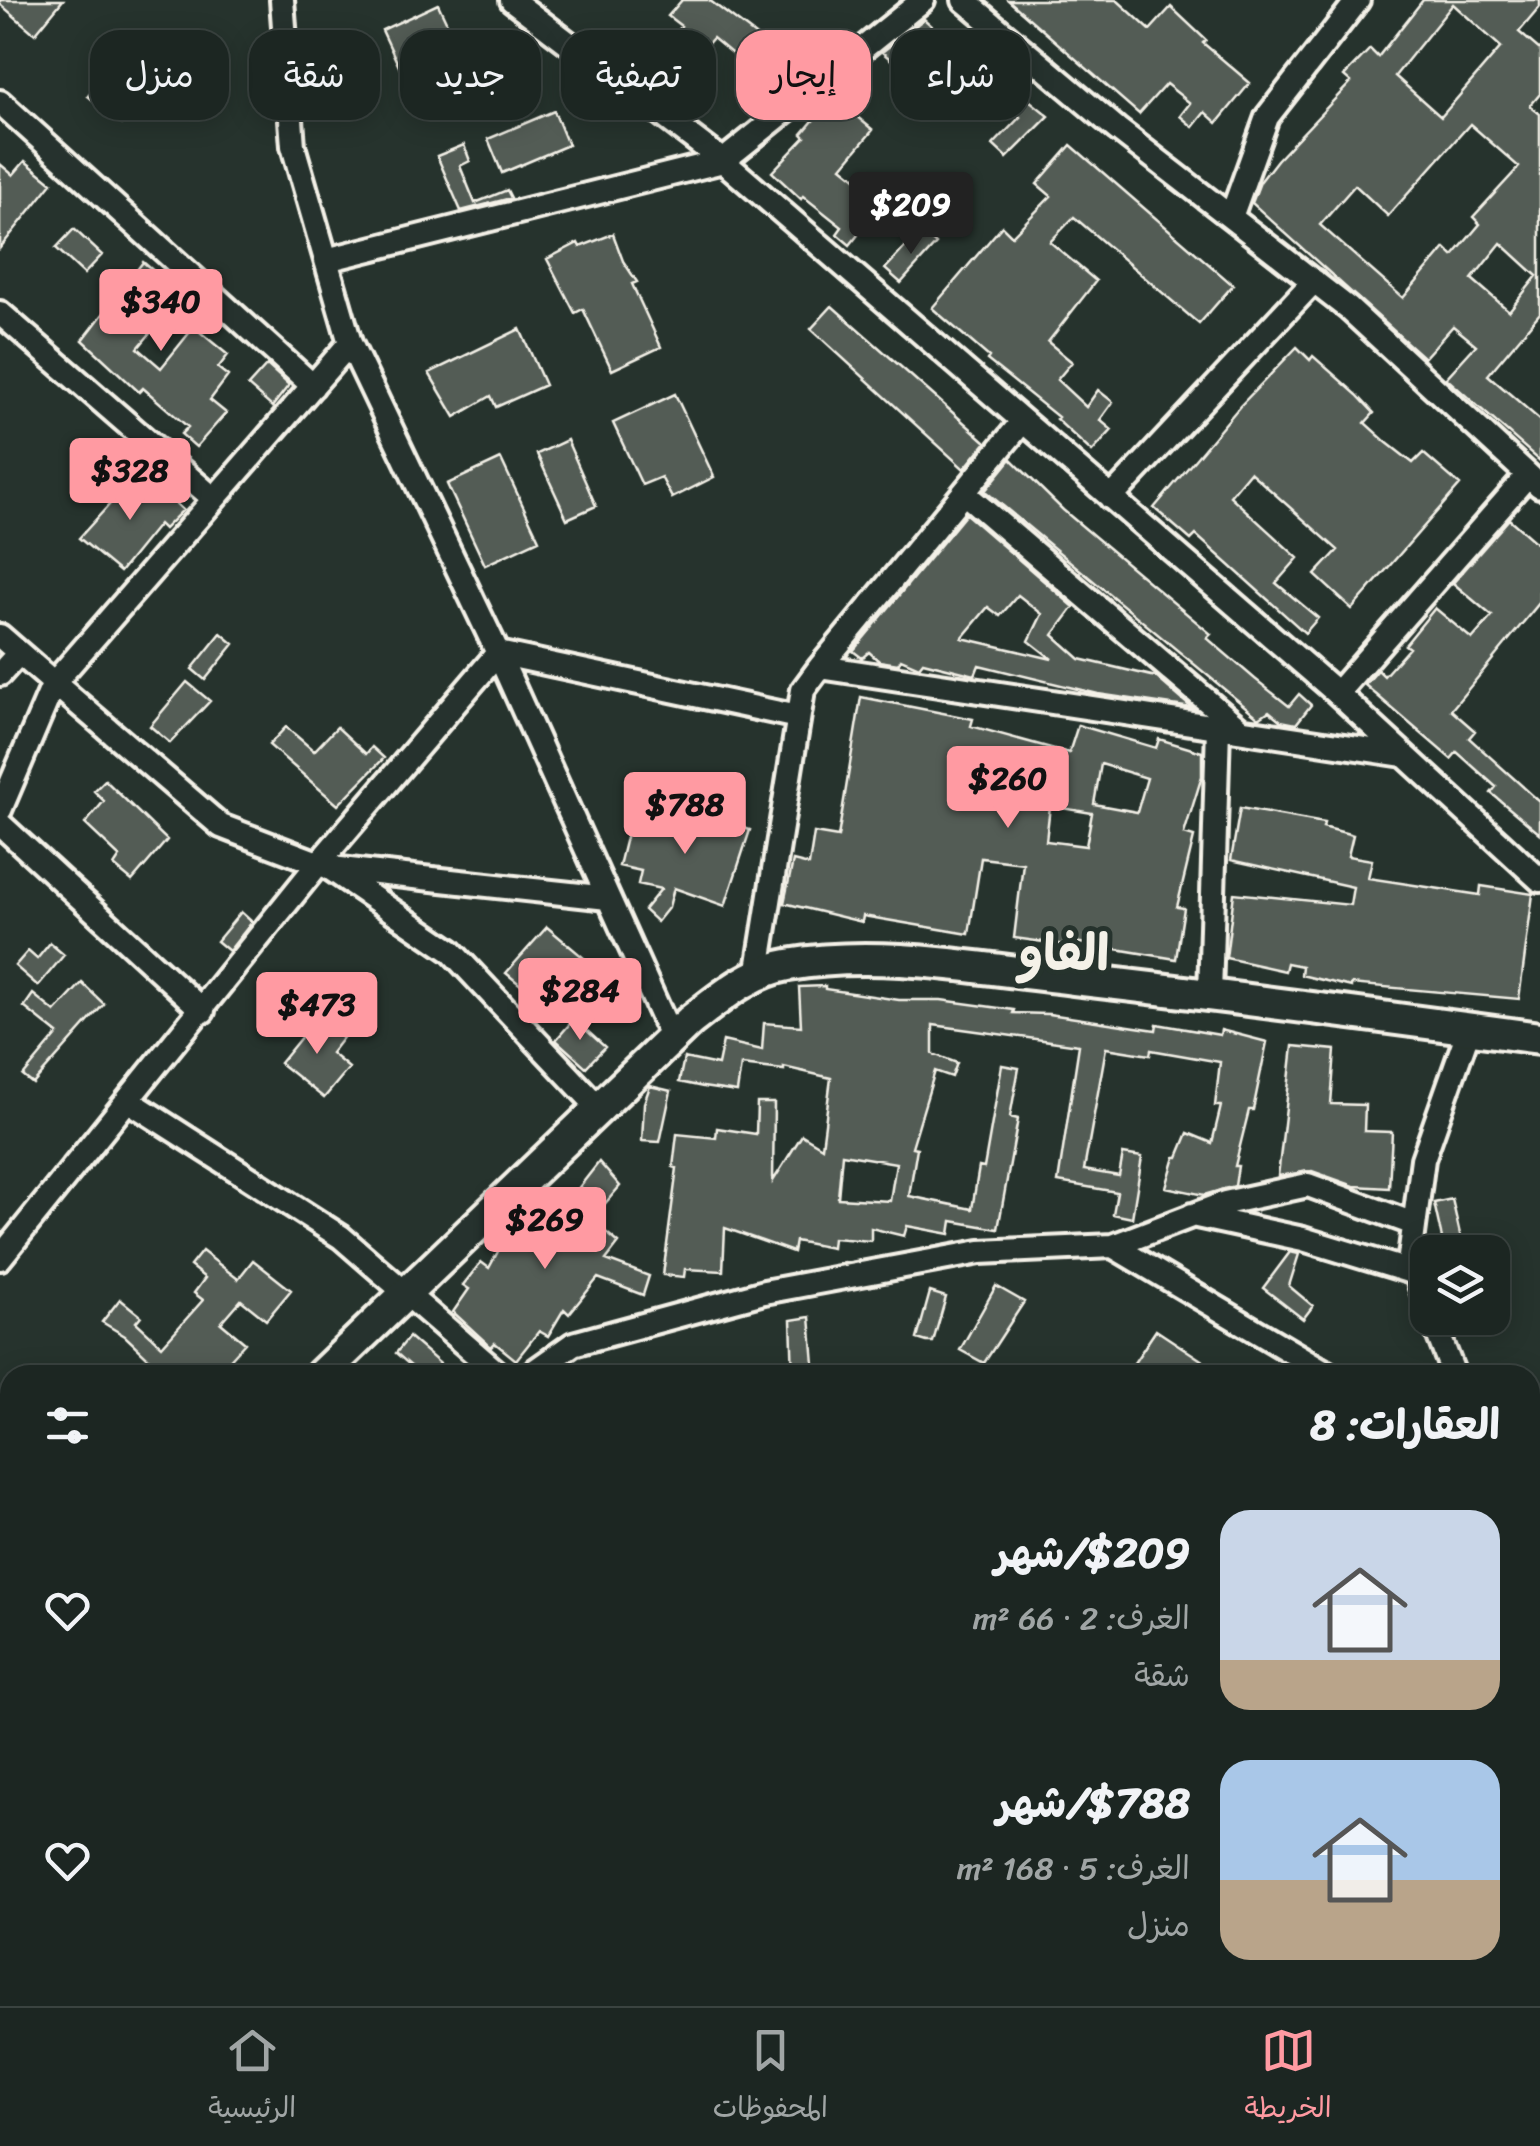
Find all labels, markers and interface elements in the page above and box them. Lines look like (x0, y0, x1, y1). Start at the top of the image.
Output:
chip: منزل (90, 30, 229, 120)
chip: شقة (249, 30, 380, 120)
chip: جديد (400, 30, 541, 120)
chip: تصفية (561, 30, 716, 120)
chip: إيجار (736, 30, 871, 120)
chip: شراء (891, 30, 1030, 120)
pin: $209 (852, 172, 970, 257)
text: $209 (871, 176, 951, 233)
pin: $340 (102, 269, 220, 354)
text: $340 (121, 273, 201, 330)
pin: $328 (71, 438, 189, 523)
text: $328 (92, 442, 168, 499)
pin: $260 (949, 746, 1067, 831)
text: $260 (969, 750, 1047, 807)
pin: $788 (626, 772, 744, 857)
text: $788 (646, 776, 724, 833)
district label: الفاو (1015, 909, 1109, 998)
pin: $284 (521, 958, 639, 1043)
text: $284 (540, 962, 620, 1019)
pin: $473 (258, 972, 376, 1057)
text: $473 (278, 976, 356, 1033)
pin: $269 (486, 1187, 604, 1272)
text: $269 (506, 1191, 584, 1248)
map controls (1410, 1235, 1510, 1335)
button: layers (1410, 1235, 1510, 1335)
text: العقارات: 8 (1310, 1388, 1500, 1462)
icon: filters (40, 1398, 95, 1453)
text: $209/شهر (995, 1516, 1190, 1590)
icon: home (1300, 1550, 1420, 1670)
icon: heart (40, 1583, 95, 1638)
text: الغرف: 2 · 66 m² (973, 1590, 1190, 1647)
text: شقة (1134, 1647, 1190, 1704)
text: $788/شهر (996, 1766, 1190, 1840)
icon: home (1300, 1800, 1420, 1920)
icon: heart (40, 1833, 95, 1888)
text: الغرف: 5 · 168 m² (957, 1840, 1190, 1897)
text: منزل (1127, 1897, 1190, 1954)
tab: الرئيسية (208, 2023, 296, 2132)
tab: المحفوظات (713, 2023, 828, 2132)
tab: الخريطة (1244, 2023, 1332, 2132)

